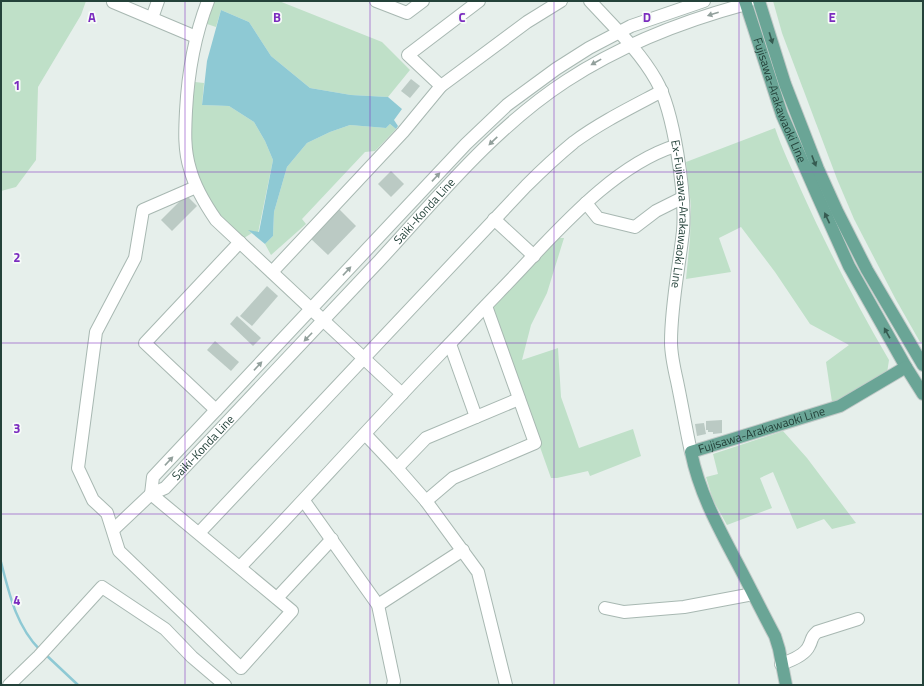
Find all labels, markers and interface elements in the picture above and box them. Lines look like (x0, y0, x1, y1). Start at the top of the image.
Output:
text: A (88, 7, 96, 27)
text: B (273, 7, 281, 27)
text: C (458, 7, 466, 27)
text: D (643, 7, 651, 27)
text: E (828, 7, 836, 27)
one-way arrow (707, 11, 719, 17)
one-way arrow (768, 33, 774, 45)
street label: Fujisawa-Arakawaoki Line (748, 35, 812, 165)
one-way arrow (590, 59, 602, 66)
text: 1 (13, 75, 21, 95)
one-way arrow (488, 136, 498, 145)
street label: Ex-Fujisawa-Arakawaoki Line (666, 138, 693, 289)
one-way arrow (812, 155, 818, 167)
one-way arrow (431, 172, 441, 182)
street label: Saiki-Konda Line (389, 173, 459, 248)
one-way arrow (824, 212, 830, 223)
text: 2 (13, 247, 21, 267)
one-way arrow (342, 266, 351, 276)
one-way arrow (883, 327, 890, 339)
one-way arrow (303, 332, 313, 342)
one-way arrow (253, 361, 262, 371)
street label: Fujisawa-Arakawaoki Line (696, 401, 827, 458)
street label: Saiki-Konda Line (167, 410, 239, 485)
text: 3 (13, 418, 21, 438)
one-way arrow (164, 456, 173, 466)
text: 4 (13, 590, 21, 610)

